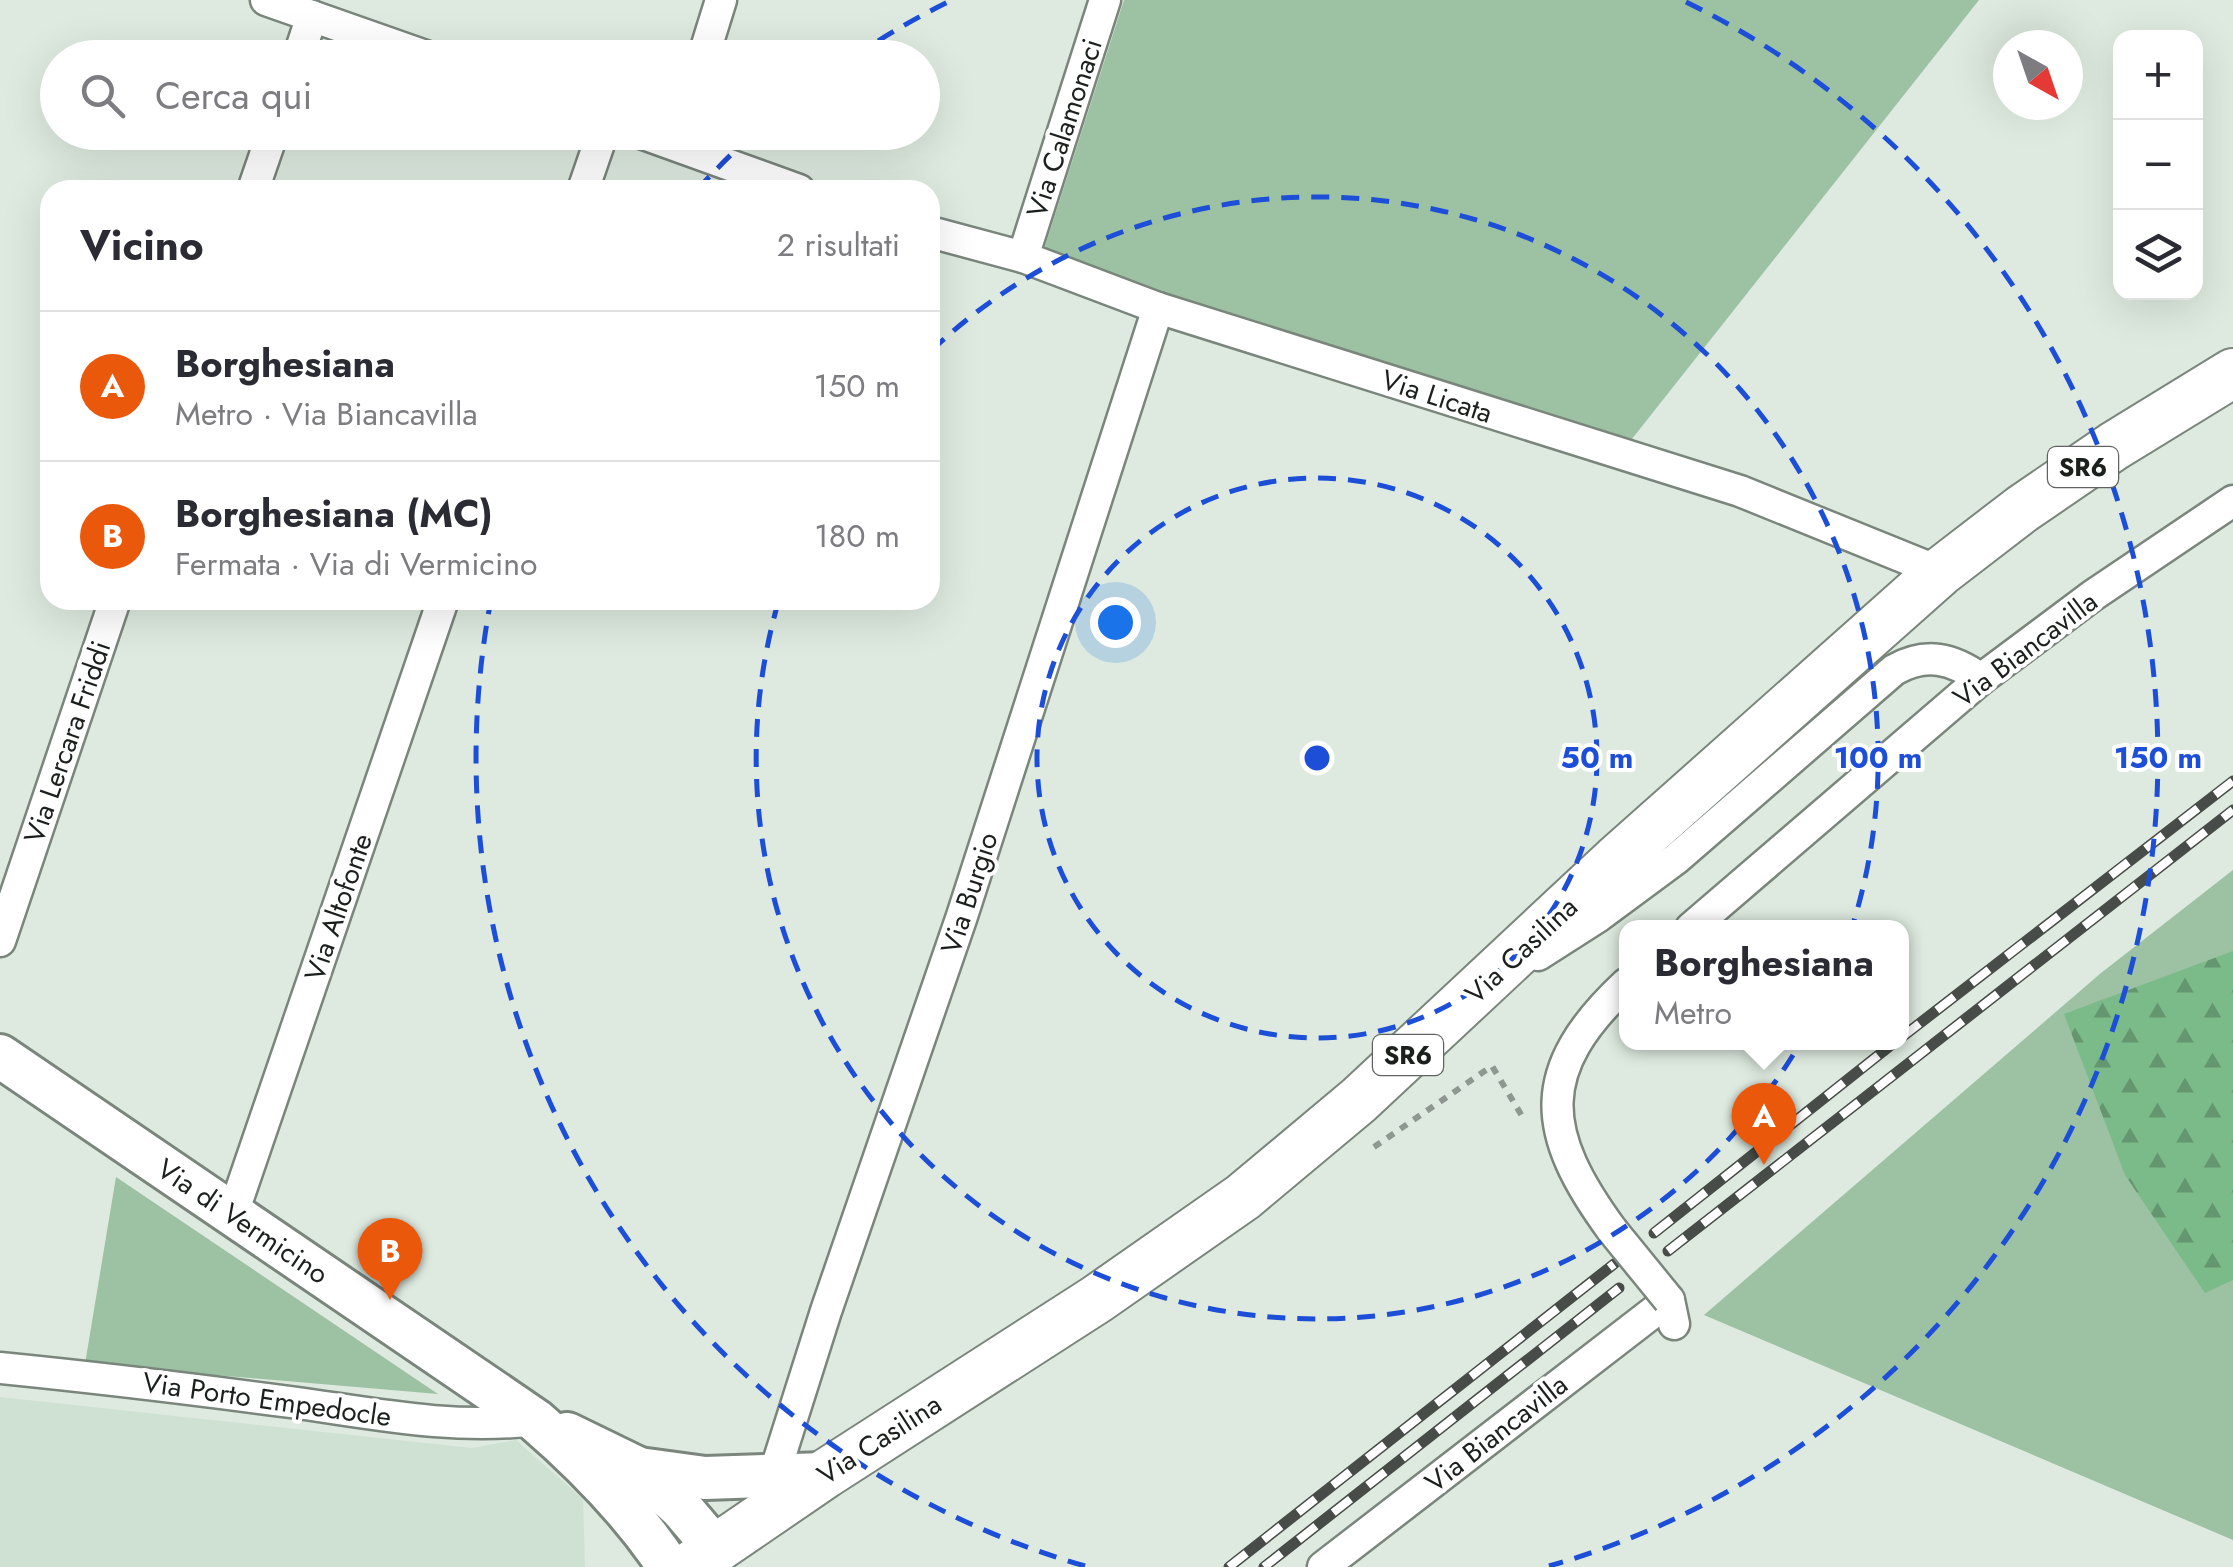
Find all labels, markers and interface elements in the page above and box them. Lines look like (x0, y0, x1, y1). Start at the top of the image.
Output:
north arrow (1993, 30, 2083, 120)
map controls (2113, 30, 2203, 300)
button: + (2113, 30, 2203, 120)
street label: Via Calamonaci (1016, 33, 1113, 223)
search box (40, 40, 940, 150)
icon: search (75, 68, 130, 123)
text: Cerca qui (155, 68, 312, 123)
button: − (2113, 120, 2203, 210)
button: layers (2113, 210, 2203, 300)
text: Vicino (80, 215, 204, 276)
text: 2 risultati (777, 222, 900, 268)
text: Borghesiana (175, 336, 395, 391)
street label: Via Licata (1376, 359, 1498, 434)
text: A (101, 363, 124, 409)
text: 150 m (814, 363, 900, 409)
text: Metro · Via Biancavilla (175, 391, 478, 437)
road number: SR6 (2048, 447, 2118, 487)
text: Borghesiana (MC) (175, 486, 493, 541)
text: B (102, 513, 123, 559)
text: 180 m (814, 513, 900, 559)
text: Fermata · Via di Vermicino (175, 541, 538, 587)
street label: Via Biancavilla (1945, 581, 2106, 717)
your location (1090, 597, 1141, 648)
street label: Via Lercara Friddi (14, 635, 121, 849)
text: 50 m (1561, 736, 1633, 779)
text: 100 m (1834, 736, 1922, 779)
text: 150 m (2114, 736, 2202, 779)
centre of rings (1299, 740, 1335, 776)
street label: Via Burgio (931, 827, 1008, 959)
street label: Via Altofonte (294, 828, 383, 987)
street label: Via Casilina (1456, 887, 1587, 1013)
popup (1619, 920, 1909, 1050)
text: Borghesiana (1654, 935, 1874, 990)
text: Metro (1654, 990, 1732, 1036)
road number: SR6 (1373, 1035, 1443, 1075)
pin: A (1732, 1082, 1796, 1165)
street label: Via di Vermicino (149, 1149, 337, 1294)
pin: B (358, 1218, 422, 1300)
street label: Via Porto Empedocle (140, 1362, 394, 1437)
street label: Via Biancavilla (1416, 1364, 1576, 1502)
street label: Via Casilina (809, 1384, 949, 1495)

